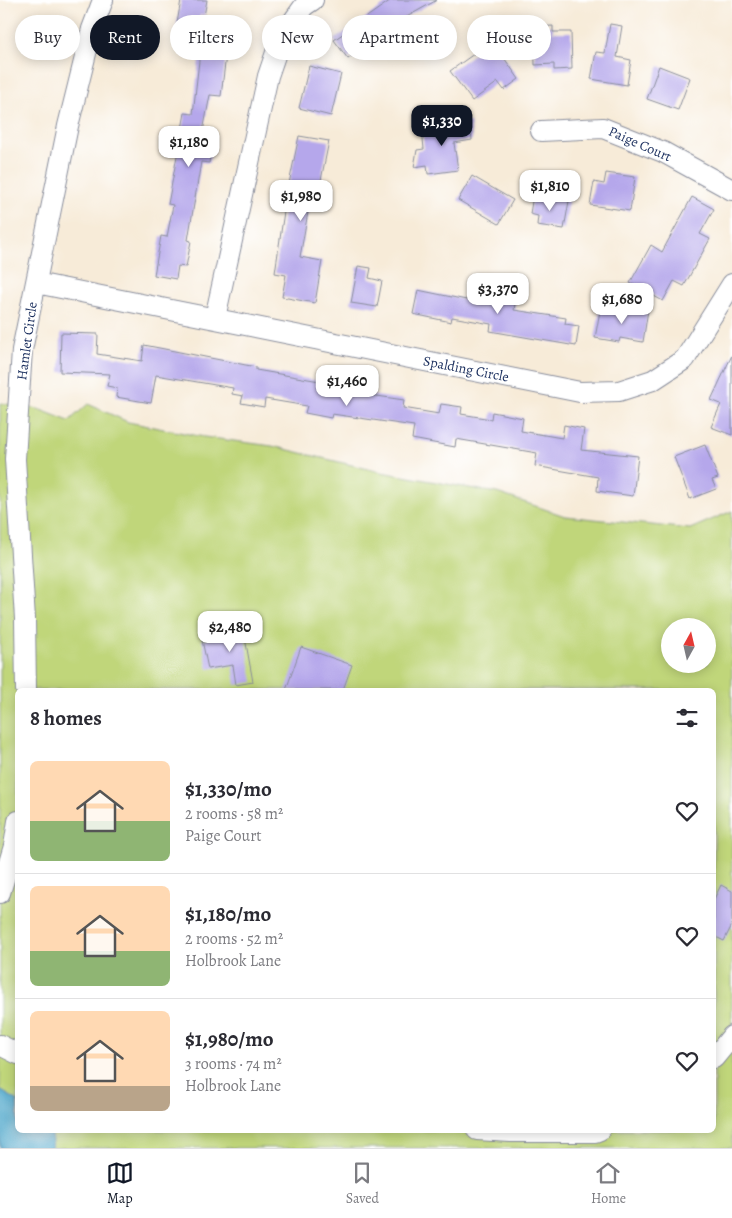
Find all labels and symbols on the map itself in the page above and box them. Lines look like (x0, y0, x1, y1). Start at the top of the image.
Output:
pin: $1,330 (401, 104, 483, 147)
street label: Paige Court (606, 122, 675, 166)
pin: $1,180 (148, 126, 230, 168)
pin: $1,810 (509, 170, 591, 212)
pin: $1,980 (260, 180, 342, 222)
pin: $3,370 (457, 272, 539, 315)
pin: $1,680 (581, 282, 663, 325)
street label: Hamlet Circle (12, 301, 42, 381)
street label: Spalding Circle (422, 351, 510, 387)
pin: $1,460 (306, 364, 388, 407)
pin: $2,480 (189, 610, 271, 653)
north arrow (661, 618, 716, 672)

